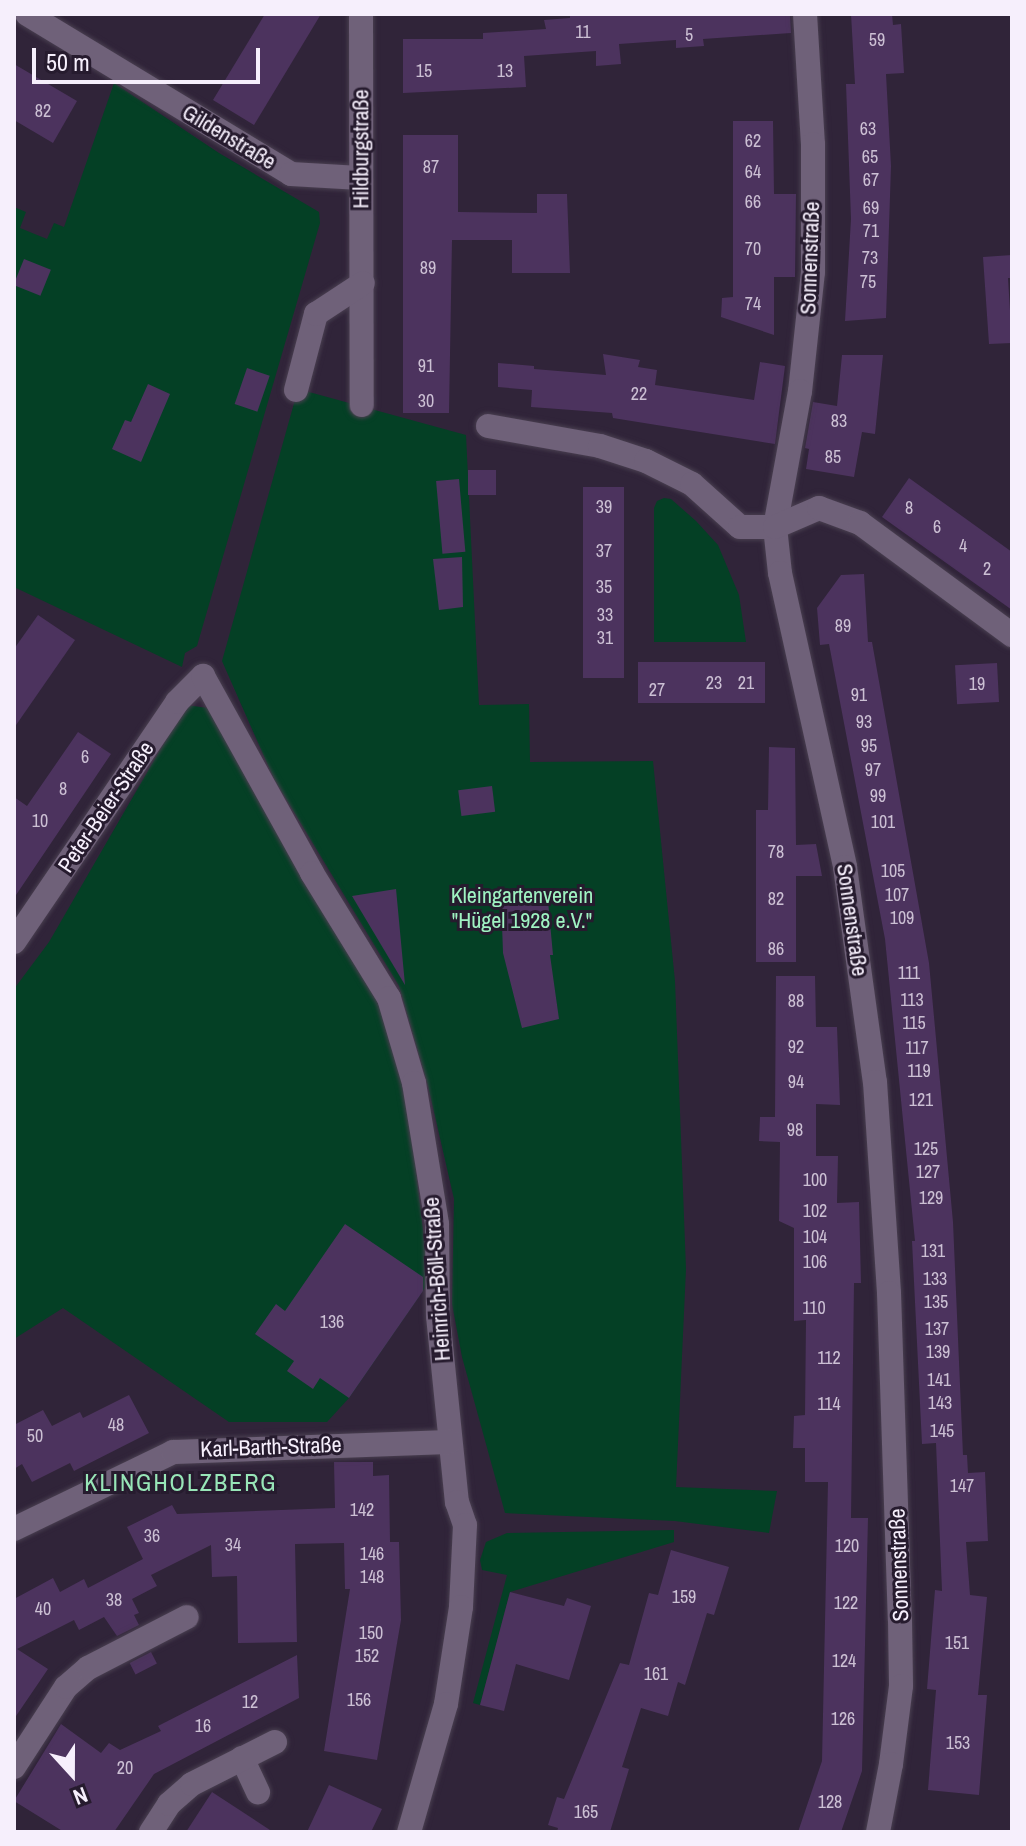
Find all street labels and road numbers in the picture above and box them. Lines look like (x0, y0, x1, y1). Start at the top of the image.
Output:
street label: Hildburgstraße (348, 89, 374, 209)
street label: Gildenstraße (178, 99, 280, 175)
street label: Sonnenstraße (795, 201, 825, 315)
street label: Peter-Beier-Straße (52, 736, 160, 878)
street label: Sonnenstraße (831, 862, 873, 978)
street label: Heinrich-Böll-Straße (418, 1196, 456, 1362)
street label: Karl-Barth-Straße (200, 1431, 342, 1463)
street label: Sonnenstraße (884, 1508, 914, 1622)

